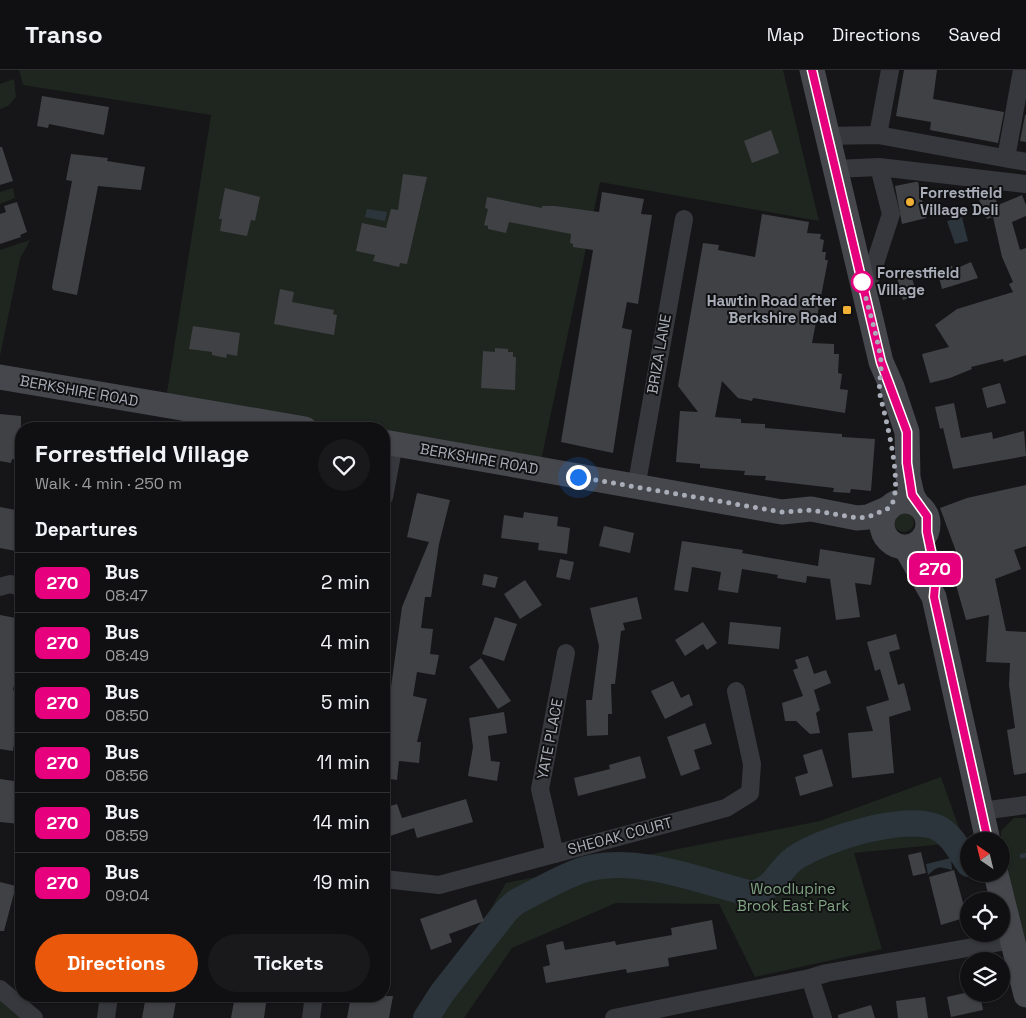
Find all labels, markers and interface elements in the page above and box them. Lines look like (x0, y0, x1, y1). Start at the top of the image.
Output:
text: Transo (25, 19, 103, 50)
text: Map (767, 23, 804, 46)
text: Directions (832, 23, 921, 46)
text: Saved (949, 23, 1001, 46)
place label: Forrestfield Village Deli (920, 183, 1002, 219)
marker: Forrestfield Village Deli (904, 196, 916, 208)
place label: Forrestfield Village (877, 263, 959, 299)
marker: Forrestfield Village (851, 271, 873, 293)
place label: Hawtin Road after Berkshire Road (707, 291, 837, 327)
marker: Hawtin Road after Berkshire Road (841, 304, 853, 316)
street label: BRIZA LANE (642, 312, 675, 395)
street label: BERKSHIRE ROAD (18, 371, 140, 410)
text: Forrestfield Village (35, 438, 249, 469)
button: heart (318, 439, 370, 491)
street label: BERKSHIRE ROAD (418, 439, 540, 478)
your location (566, 465, 591, 490)
text: Walk · 4 min · 250 m (35, 473, 182, 494)
text: Departures (35, 517, 138, 542)
line badge: 270 (906, 553, 964, 585)
text: 270 (919, 557, 951, 580)
text: Bus (105, 560, 139, 585)
text: 2 min (321, 570, 370, 595)
text: 270 (46, 571, 79, 594)
text: 08:47 (105, 585, 148, 606)
text: Bus (105, 620, 139, 645)
text: 4 min (321, 630, 370, 655)
text: 270 (46, 631, 79, 654)
text: 08:49 (105, 645, 149, 666)
text: Bus (105, 680, 139, 705)
text: 5 min (321, 690, 370, 715)
text: 270 (46, 691, 79, 714)
street label: YATE PLACE (532, 697, 567, 781)
text: 08:50 (105, 705, 149, 726)
text: Bus (105, 740, 139, 765)
text: 11 min (317, 750, 370, 775)
text: 270 (46, 751, 79, 774)
text: 08:56 (105, 765, 149, 786)
text: Bus (105, 800, 139, 825)
text: 14 min (313, 810, 370, 835)
text: 270 (46, 811, 79, 834)
street label: SHEOAK COURT (565, 812, 674, 859)
text: 08:59 (105, 825, 149, 846)
north arrow (960, 832, 1010, 882)
map controls (960, 832, 1010, 1002)
text: Bus (105, 860, 139, 885)
text: 19 min (313, 870, 370, 895)
text: 270 (46, 871, 79, 894)
park label: Woodlupine Brook East Park (737, 879, 849, 915)
text: 09:04 (105, 885, 149, 906)
button: locate (960, 892, 1010, 942)
button: Directions (35, 934, 198, 992)
button: Tickets (208, 934, 370, 992)
button: layers (960, 952, 1010, 1002)

